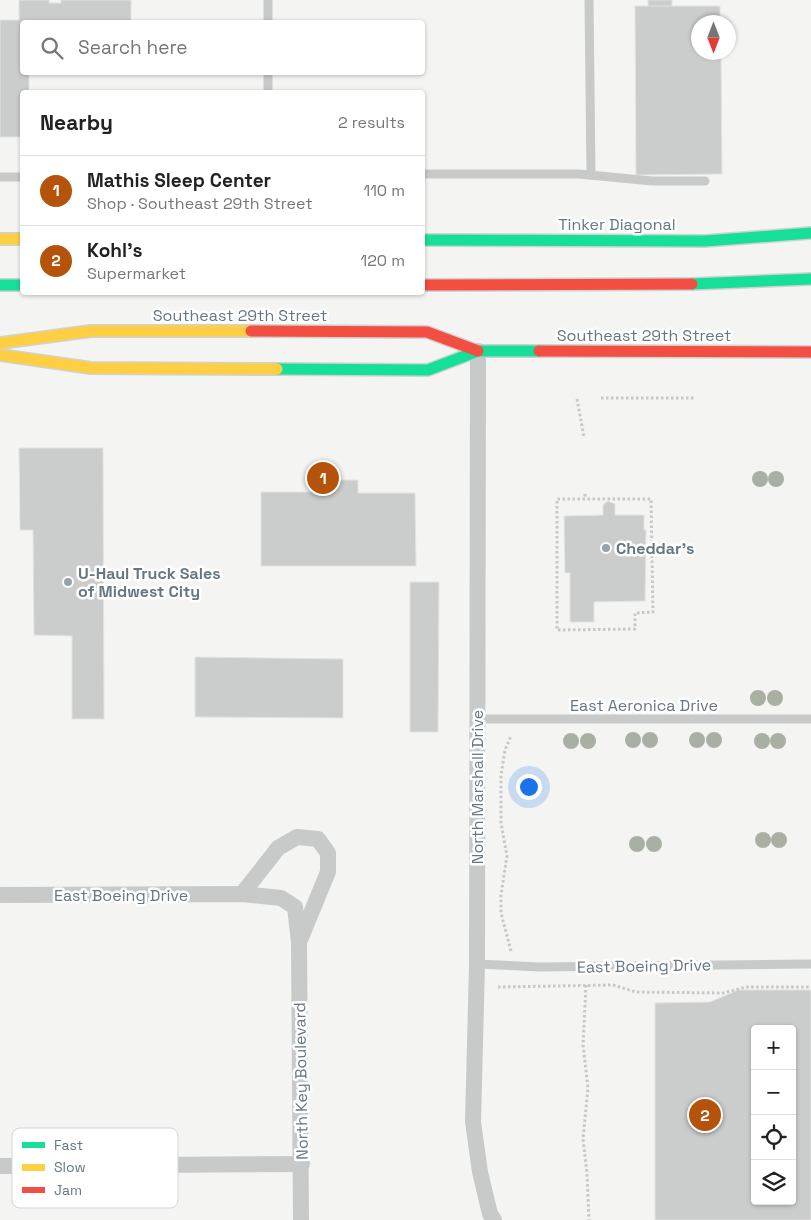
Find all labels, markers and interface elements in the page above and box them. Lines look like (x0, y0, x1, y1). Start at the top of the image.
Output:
north arrow (691, 15, 736, 60)
search box (20, 20, 425, 75)
icon: search (38, 34, 66, 62)
text: Search here (78, 35, 188, 60)
text: Nearby (40, 109, 113, 136)
text: 2 results (338, 112, 405, 133)
text: Mathis Sleep Center (87, 168, 271, 193)
text: 1 (52, 180, 60, 201)
text: 110 m (363, 180, 405, 201)
text: Shop · Southeast 29th Street (87, 193, 313, 214)
street label: Tinker Diagonal (558, 214, 676, 235)
text: Kohl's (87, 238, 142, 263)
text: 2 (51, 250, 61, 271)
text: 120 m (361, 250, 405, 271)
text: Supermarket (87, 263, 186, 284)
street label: Southeast 29th Street (153, 305, 327, 326)
street label: Southeast 29th Street (557, 325, 731, 346)
pin: 1 (307, 459, 339, 497)
place label: Cheddar's (616, 538, 694, 559)
marker: Cheddar's (600, 542, 612, 554)
place label: U-Haul Truck Sales of Midwest City (78, 563, 221, 602)
marker: U-Haul Truck Sales of Midwest City (62, 576, 74, 588)
street label: East Aeronica Drive (570, 695, 718, 716)
street label: North Marshall Drive (467, 710, 488, 864)
your location (516, 774, 542, 800)
street label: East Boeing Drive (54, 885, 188, 906)
street label: East Boeing Drive (577, 954, 711, 978)
street label: North Key Boulevard (289, 1002, 313, 1160)
map controls (751, 1025, 796, 1205)
button: + (751, 1025, 796, 1070)
button: − (751, 1070, 796, 1115)
pin: 2 (689, 1096, 721, 1134)
button: locate (751, 1115, 796, 1160)
legend (12, 1128, 178, 1208)
text: Fast (54, 1136, 83, 1154)
text: Slow (54, 1158, 86, 1176)
button: layers (751, 1160, 796, 1205)
text: Jam (54, 1181, 82, 1199)

